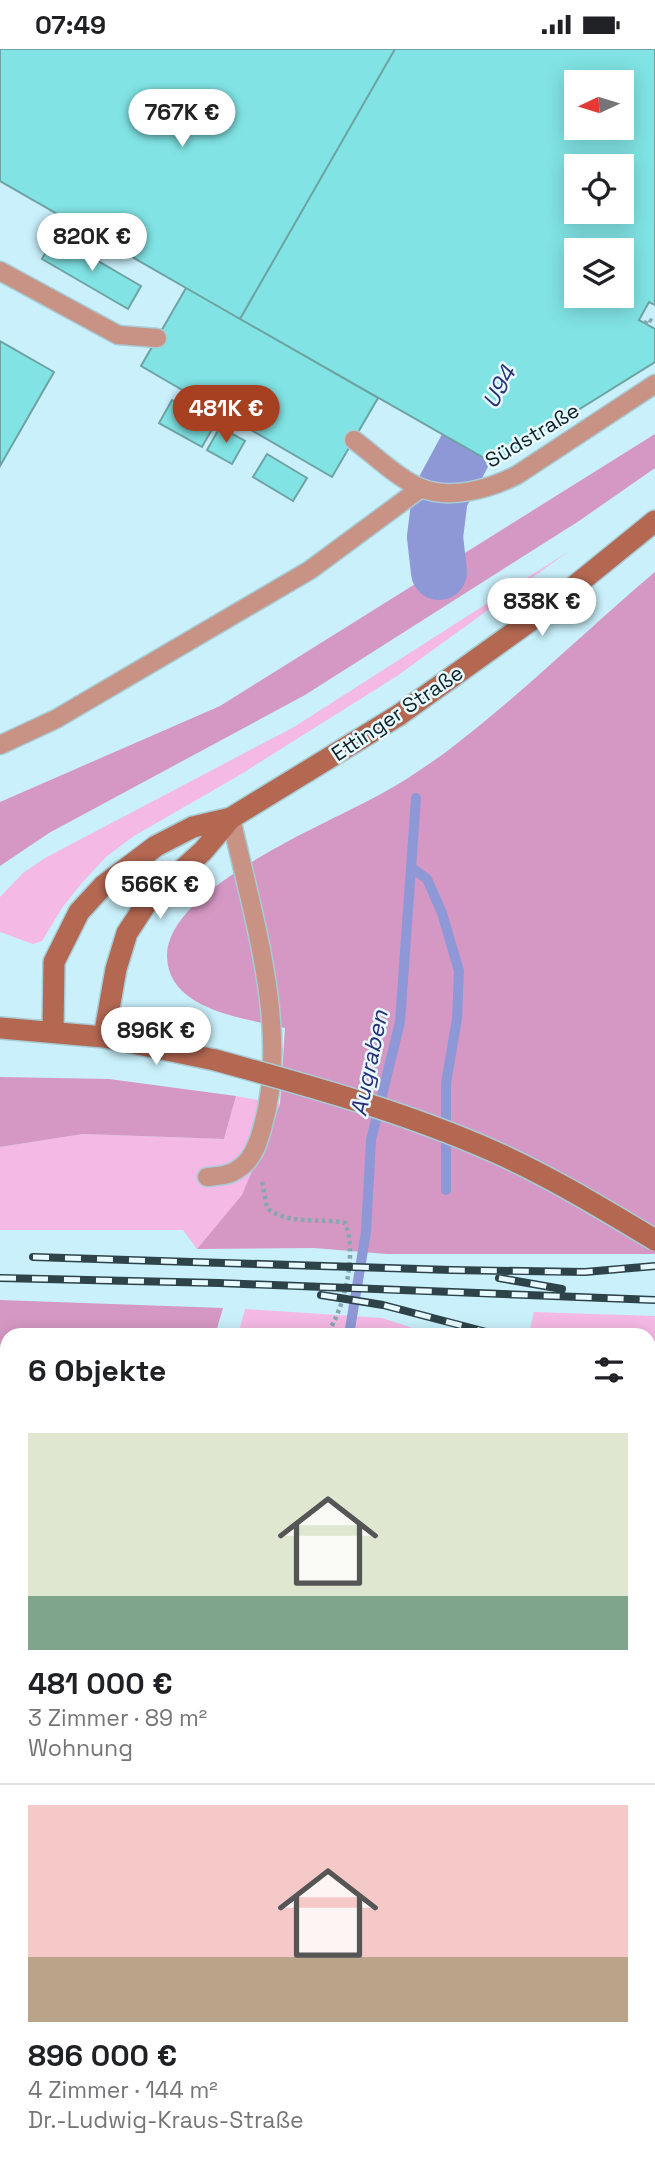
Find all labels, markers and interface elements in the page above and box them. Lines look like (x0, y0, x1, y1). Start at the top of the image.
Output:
text: 07:49 (35, 8, 106, 42)
north arrow (564, 70, 634, 140)
map controls (564, 70, 634, 308)
pin: 767K € (125, 90, 239, 149)
text: 767K € (144, 97, 220, 127)
button: locate (564, 154, 634, 224)
pin: 820K € (35, 213, 149, 273)
text: 820K € (53, 221, 131, 251)
button: layers (564, 238, 634, 308)
water label: U94 (475, 359, 523, 413)
pin: 481K € (169, 385, 283, 445)
text: 481K € (189, 393, 263, 423)
street label: Südstraße (480, 396, 584, 474)
pin: 838K € (485, 579, 599, 638)
text: 838K € (503, 586, 581, 616)
street label: Ettinger Straße (326, 659, 468, 767)
pin: 566K € (103, 861, 217, 921)
text: 566K € (121, 869, 199, 899)
water label: Augraben (343, 1006, 395, 1119)
pin: 896K € (99, 1007, 213, 1067)
text: 896K € (117, 1015, 195, 1045)
text: 6 Objekte (28, 1351, 166, 1390)
icon: filters (590, 1351, 628, 1389)
icon: home (265, 1478, 391, 1604)
text: 481 000 € (28, 1664, 173, 1703)
text: 3 Zimmer · 89 m² (28, 1703, 207, 1733)
text: Wohnung (28, 1733, 133, 1763)
icon: home (265, 1850, 391, 1976)
text: 896 000 € (28, 2036, 177, 2075)
text: 4 Zimmer · 144 m² (28, 2075, 218, 2105)
text: Dr.-Ludwig-Kraus-Straße (28, 2105, 304, 2135)

